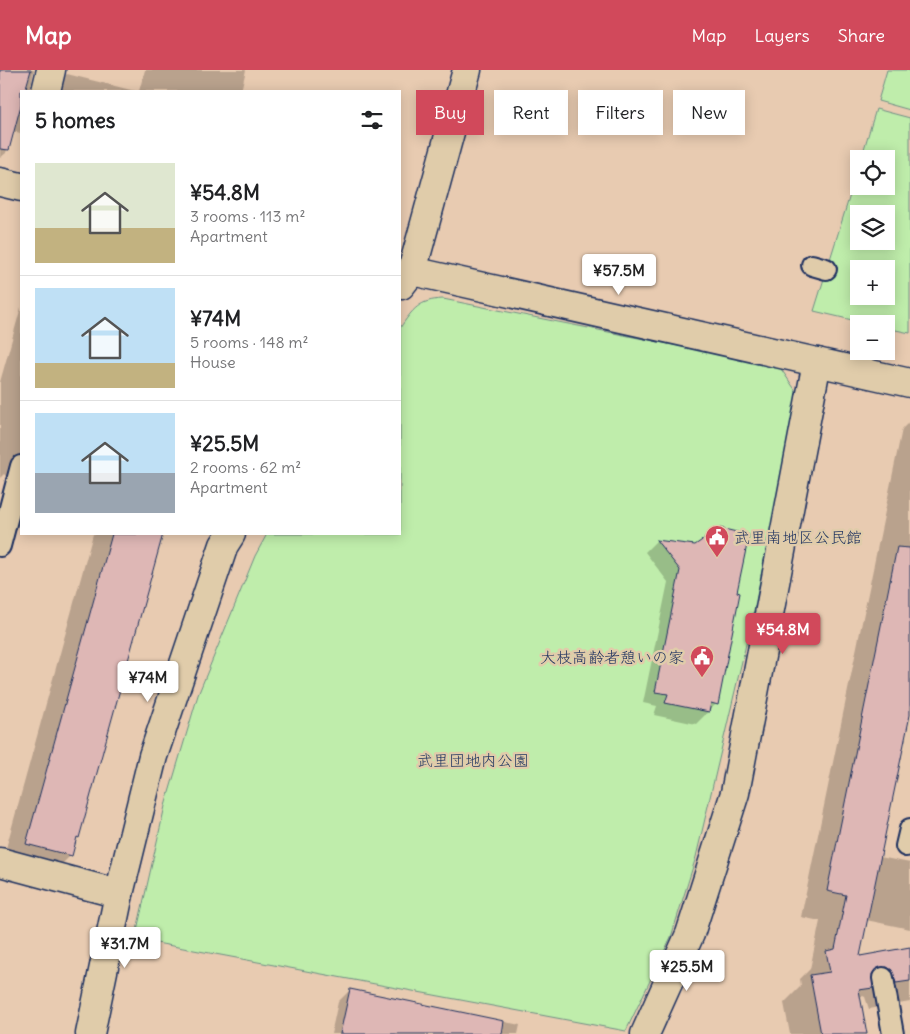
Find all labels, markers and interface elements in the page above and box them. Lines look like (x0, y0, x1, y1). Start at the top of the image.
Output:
text: Map (25, 20, 72, 50)
text: Map (691, 24, 726, 47)
text: Layers (754, 24, 810, 47)
text: Share (838, 24, 885, 47)
chip: Buy (416, 90, 484, 135)
chip: Rent (494, 90, 568, 135)
chip: Filters (578, 90, 663, 135)
chip: New (673, 90, 745, 135)
icon: filters (358, 106, 386, 134)
text: 5 homes (35, 107, 115, 134)
map controls (850, 150, 895, 360)
button: locate (850, 150, 895, 195)
text: ¥54.8M (190, 179, 260, 206)
icon: home (75, 183, 135, 243)
button: layers (850, 205, 895, 250)
text: 3 rooms · 113 m² (190, 206, 305, 226)
text: Apartment (190, 226, 268, 246)
pin: ¥57.5M (578, 254, 660, 296)
text: ¥57.5M (593, 260, 645, 280)
button: + (850, 260, 895, 305)
text: ¥74M (190, 305, 241, 332)
icon: home (75, 308, 135, 368)
button: − (850, 315, 895, 360)
text: 5 rooms · 148 m² (190, 332, 309, 352)
text: House (190, 352, 236, 372)
text: ¥25.5M (190, 430, 259, 457)
icon: home (75, 433, 135, 493)
text: 2 rooms · 62 m² (190, 457, 301, 477)
text: Apartment (190, 477, 268, 497)
public building icon: 武里南地区公民館 (704, 524, 730, 558)
place label: 武里南地区公民館 (734, 527, 862, 547)
pin: ¥54.8M (742, 612, 824, 655)
text: ¥54.8M (756, 619, 810, 639)
public building icon: 大枝高齢者憩いの家 (689, 644, 715, 678)
place label: 大枝高齢者憩いの家 (540, 647, 684, 667)
pin: ¥74M (118, 660, 178, 703)
text: ¥74M (128, 667, 168, 687)
park label: 武里団地内公園 (417, 750, 529, 770)
pin: ¥31.7M (84, 926, 166, 969)
text: ¥31.7M (101, 933, 149, 953)
pin: ¥25.5M (646, 950, 728, 992)
text: ¥25.5M (661, 956, 713, 976)

